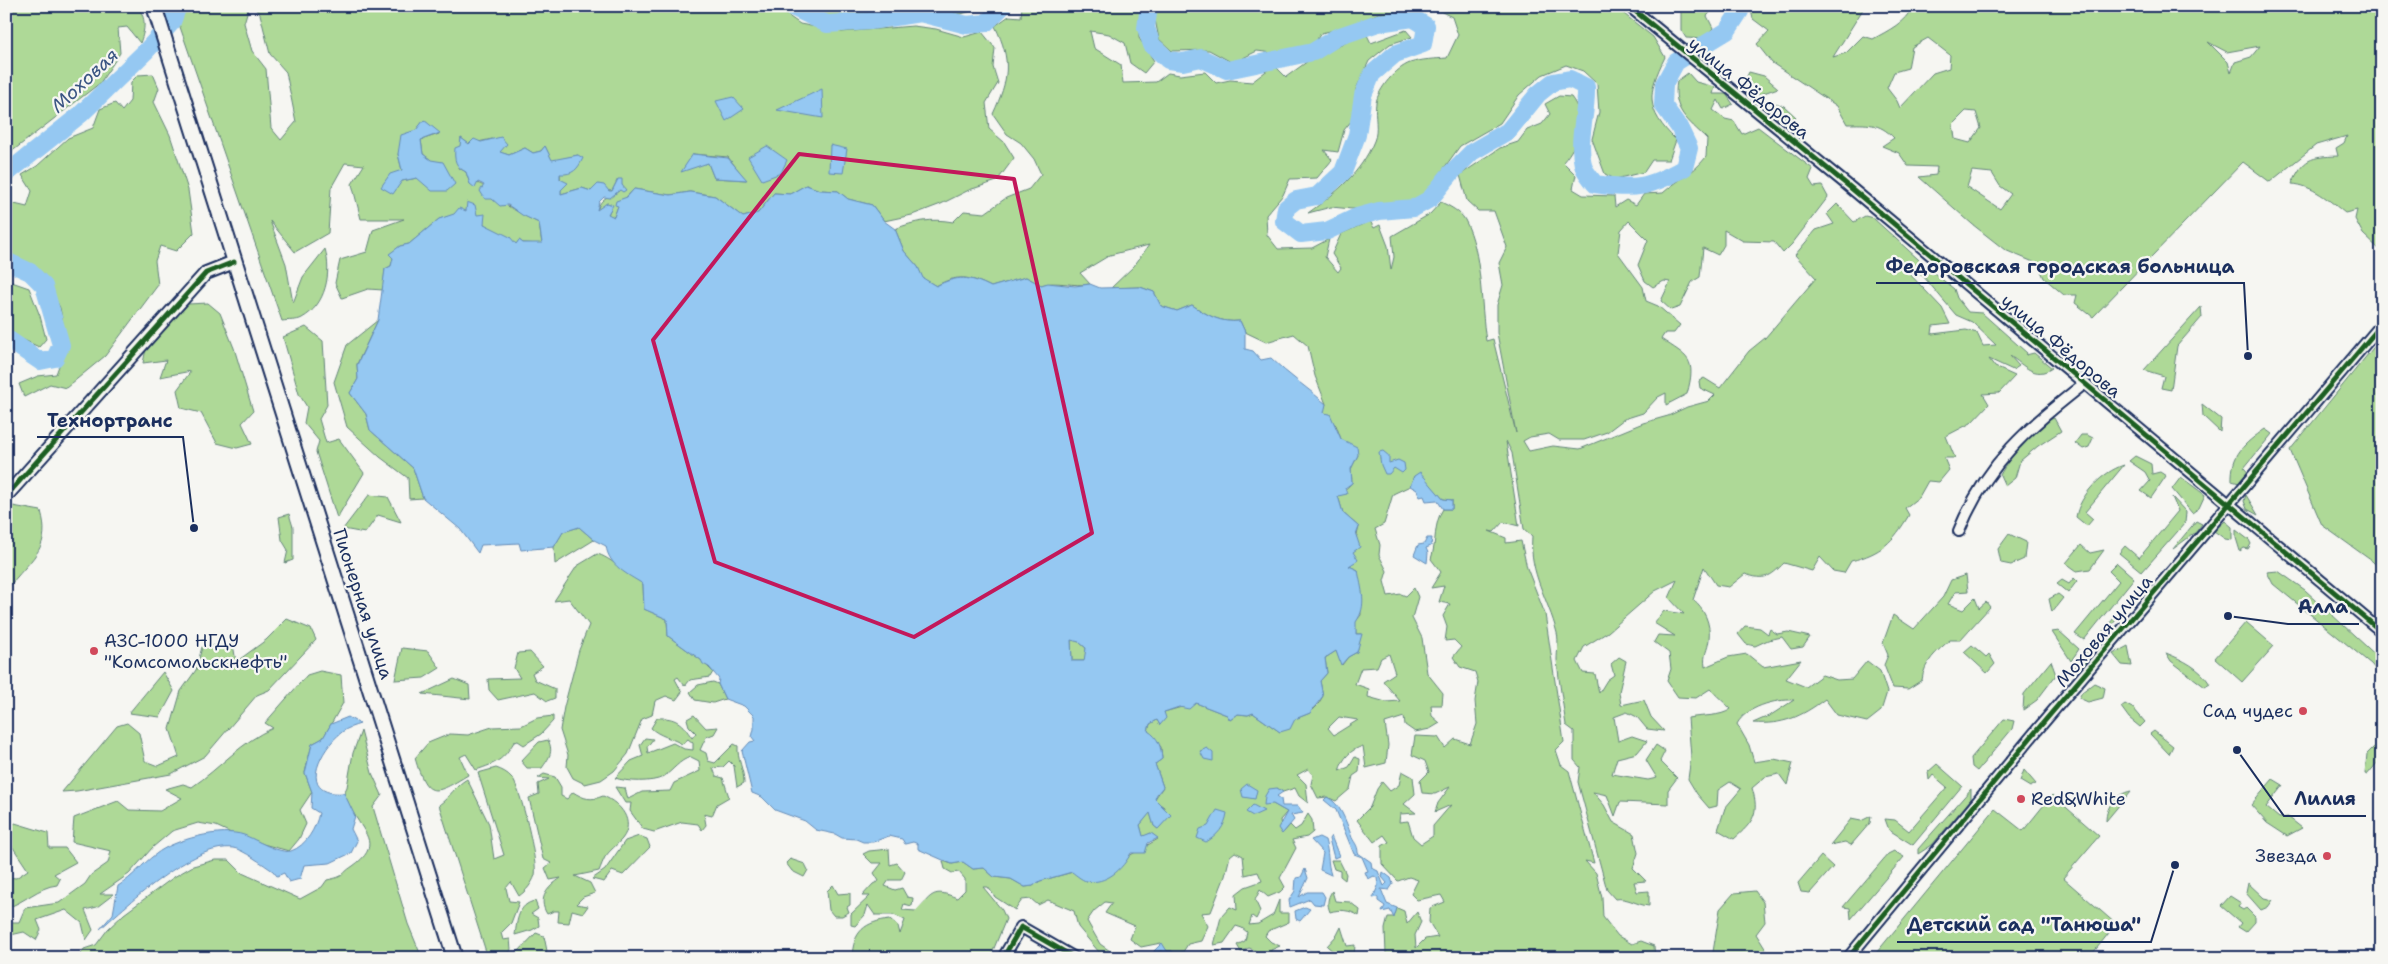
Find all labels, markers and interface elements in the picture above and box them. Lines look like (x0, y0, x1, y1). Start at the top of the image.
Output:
street label: улица Фёдорова (1683, 32, 1815, 144)
water label: Моховая (45, 43, 124, 118)
callout: Федоровская городская больница (1876, 249, 2244, 283)
text: Федоровская городская больница (1886, 254, 2234, 279)
street label: улица Фёдорова (1996, 289, 2126, 403)
callout: Технортранс (37, 403, 183, 437)
text: Технортранс (47, 408, 173, 433)
street label: Пионерная улица (327, 526, 399, 682)
street label: Моховая улица (2050, 570, 2158, 692)
callout: Алла (2288, 590, 2359, 624)
text: Алла (2298, 594, 2348, 619)
place label: АЗС-1000 НГДУ "Комсомольскнефть" (104, 629, 288, 674)
marker: АЗС-1000 НГДУ "Комсомольскнефть" (88, 645, 100, 657)
place label: Сад чудес (2203, 699, 2293, 723)
marker: Сад чудес (2297, 705, 2309, 717)
callout: Лилия (2284, 782, 2366, 816)
text: Лилия (2294, 786, 2356, 811)
place label: Red&White (2031, 787, 2126, 811)
marker: Red&White (2015, 793, 2027, 805)
place label: Звезда (2255, 844, 2317, 868)
marker: Звезда (2321, 850, 2333, 862)
callout: Детский сад "Танюша" (1897, 908, 2151, 942)
text: Детский сад "Танюша" (1907, 912, 2141, 937)

